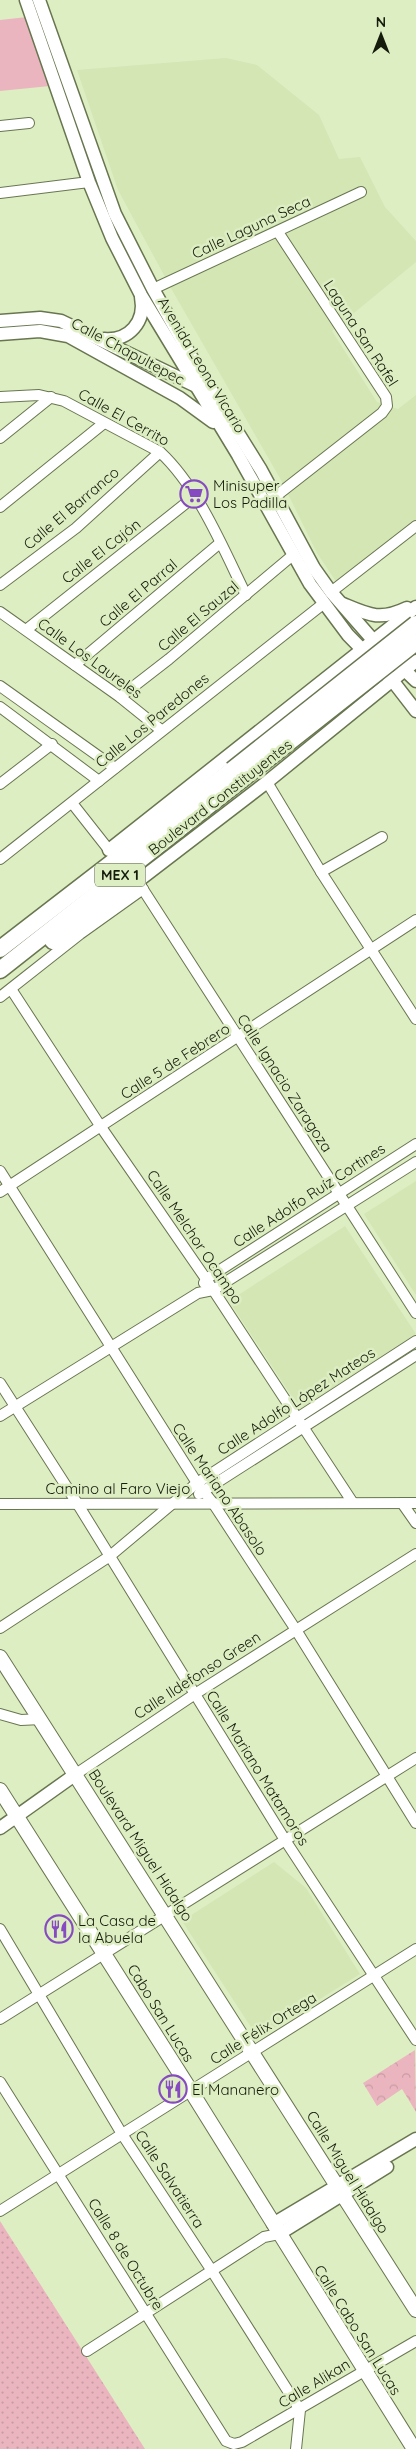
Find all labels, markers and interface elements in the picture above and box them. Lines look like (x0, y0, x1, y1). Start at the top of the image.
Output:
north arrow (356, 10, 406, 60)
text: N (376, 13, 386, 31)
street label: Calle Laguna Seca (189, 191, 313, 263)
street label: Laguna San Rafel (320, 276, 402, 390)
street label: Avenida Leona Vicario (154, 294, 250, 436)
street label: Calle Chapultepec (68, 313, 188, 389)
street label: Calle El Cerrito (75, 384, 173, 450)
street label: Calle El Barranco (19, 462, 123, 554)
place label: Minisuper Los Padilla (213, 476, 287, 512)
supermarket icon: Minisuper Los Padilla (179, 479, 209, 509)
street label: Calle El Cajón (58, 514, 144, 588)
street label: Calle El Parral (95, 555, 181, 631)
street label: Calle El Sauzal (154, 577, 242, 655)
street label: Calle Los Laureles (34, 614, 146, 702)
street label: Calle Los Paredones (91, 668, 213, 772)
street label: Boulevard Constituyentes (144, 735, 296, 859)
road number: MEX 1 (95, 864, 145, 886)
street label: Calle Ignacio Zaragoza (233, 1010, 337, 1156)
street label: Calle 5 de Febrero (117, 1019, 233, 1103)
street label: Calle Adolfo Ruíz Cortines (229, 1139, 389, 1251)
street label: Calle Melchor Ocampo (143, 1166, 247, 1308)
street label: Calle Adolfo López Mateos (213, 1343, 379, 1459)
street label: Calle Mariano Abasolo (169, 1419, 271, 1559)
street label: Camino al Faro Viejo (46, 1479, 190, 1498)
street label: Calle Ildefonso Green (130, 1627, 264, 1723)
street label: Calle Mariano Matamoros (202, 1687, 314, 1849)
street label: Boulevard Miguel Hidalgo (85, 1765, 197, 1925)
place label: La Casa de la Abuela (78, 1911, 156, 1947)
restaurant icon: La Casa de la Abuela (44, 1914, 74, 1944)
street label: Cabo San Lucas (123, 1961, 199, 2065)
street label: Calle Félix Ortega (206, 1988, 320, 2068)
restaurant icon: El Mananero (158, 2074, 188, 2104)
place label: El Mananero (192, 2080, 279, 2099)
street label: Calle Miguel Hidalgo (303, 2107, 393, 2237)
street label: Calle Salvatierra (131, 2126, 209, 2232)
street label: Calle 8 de Octubre (84, 2195, 168, 2313)
street label: Calle Cabo San Lucas (310, 2261, 406, 2399)
street label: Calle Alikan (275, 2354, 353, 2412)

